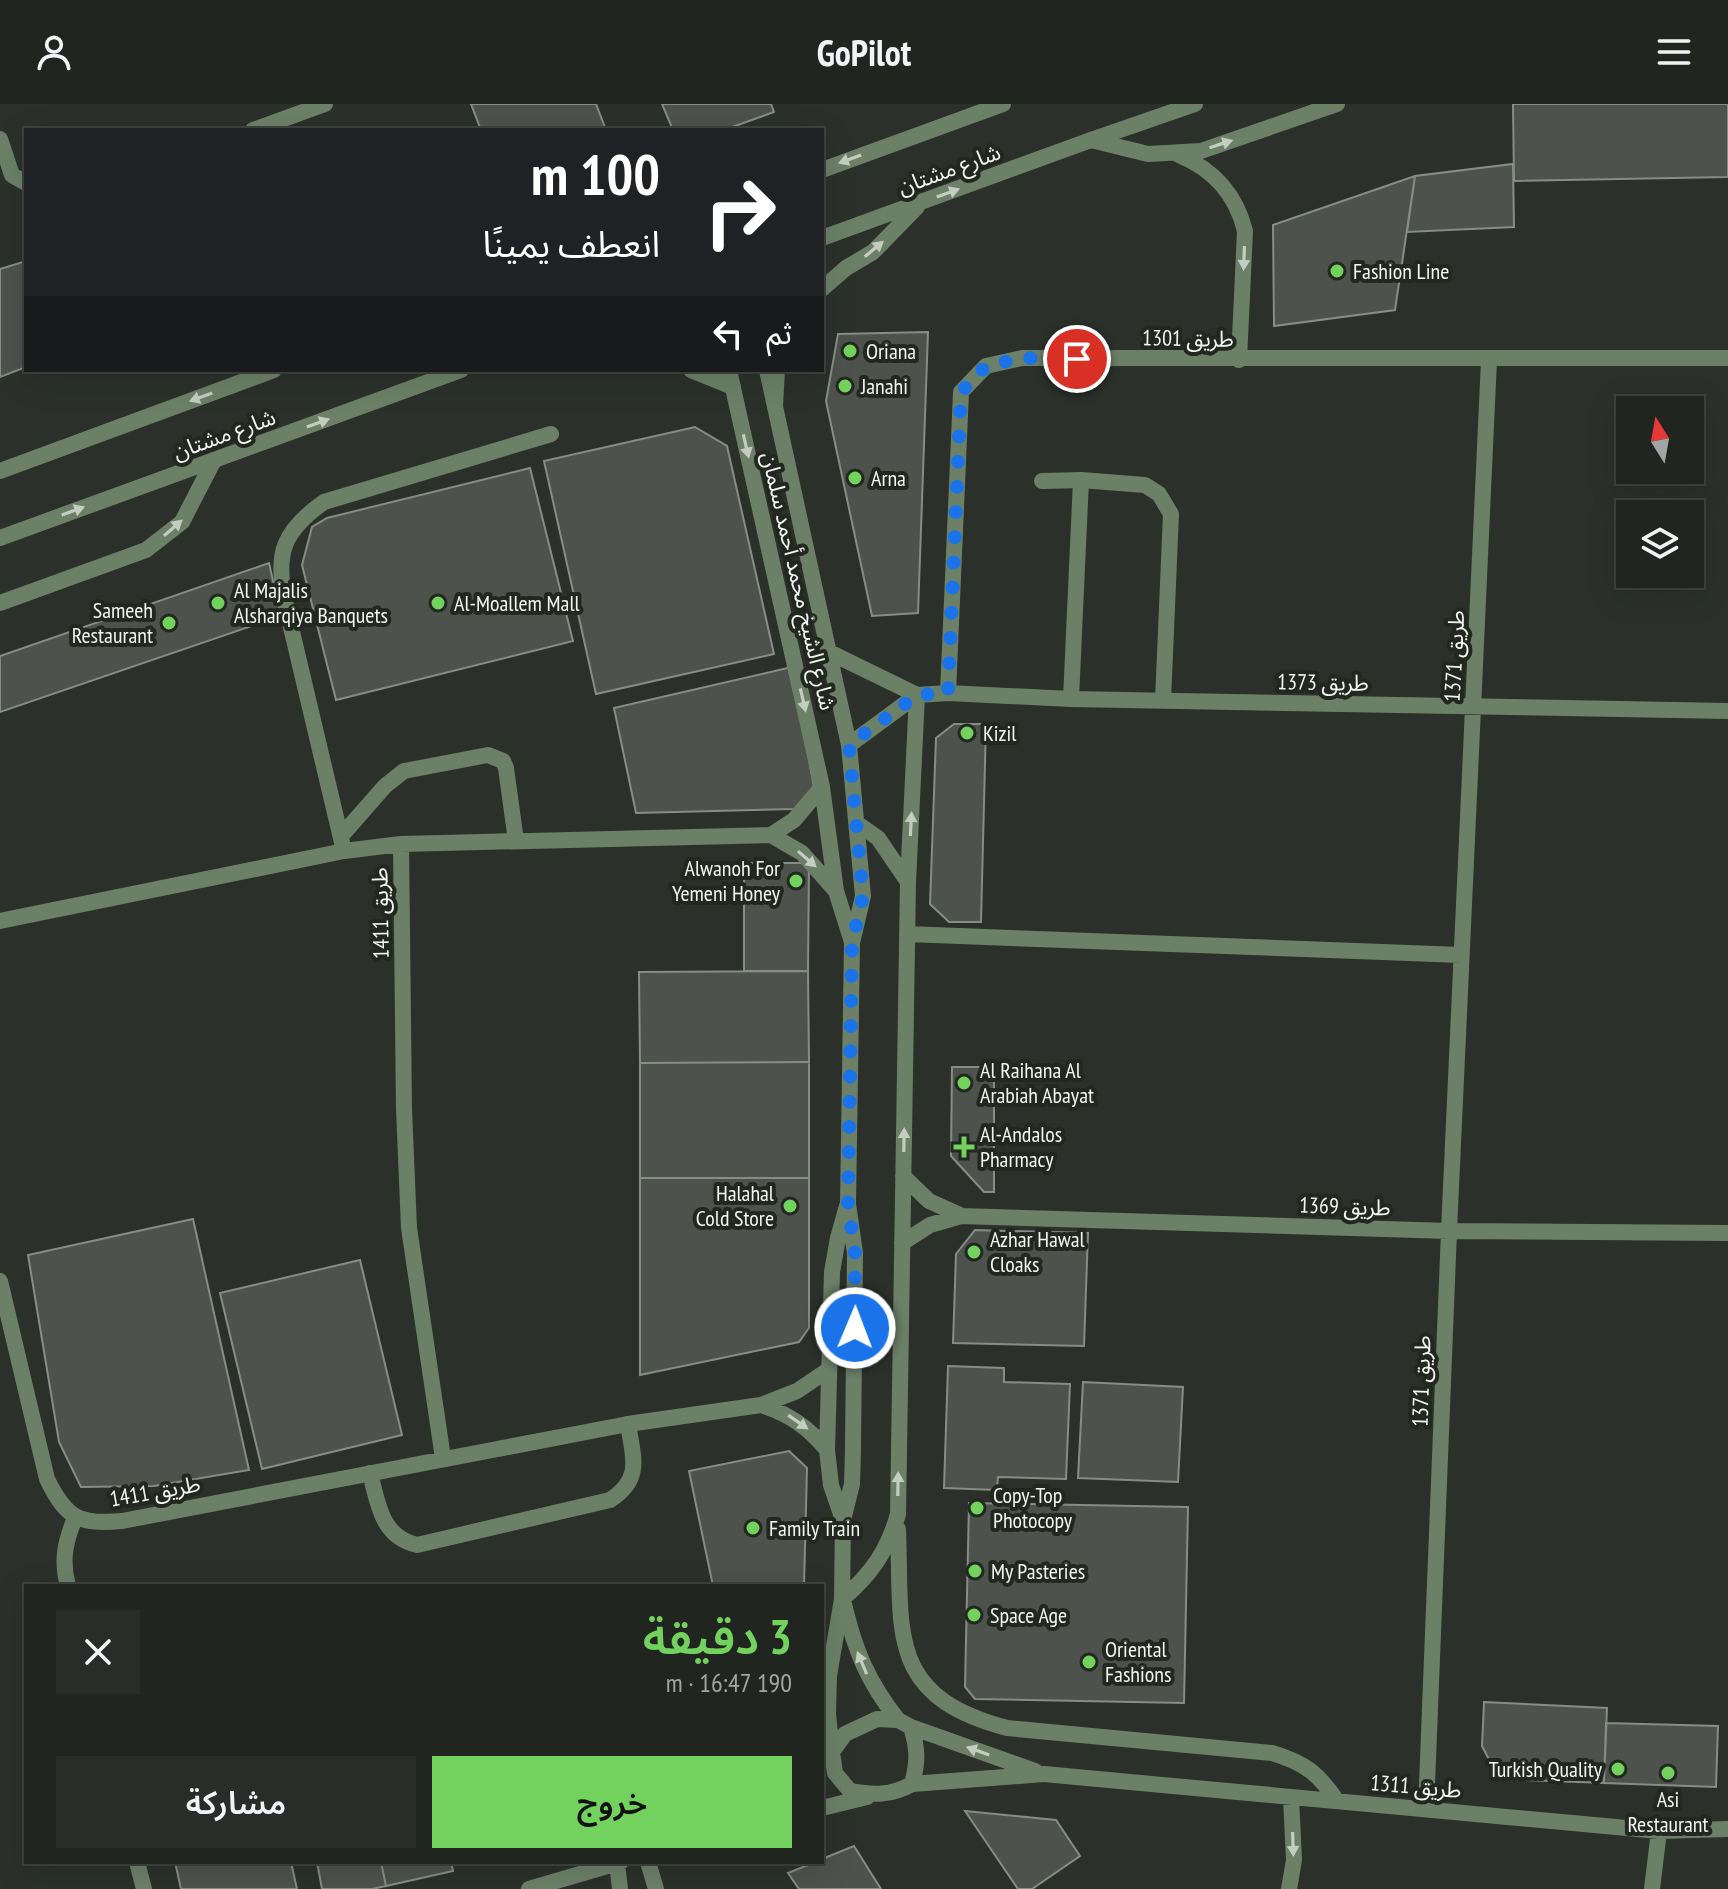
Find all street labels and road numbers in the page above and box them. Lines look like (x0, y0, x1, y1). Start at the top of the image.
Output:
street label: شارع مشتان (894, 137, 1005, 203)
street label: طريق 1301 (1142, 323, 1234, 353)
street label: شارع مشتان (169, 402, 280, 468)
street label: شارع الشيخ محمد أحمد سلمان (753, 449, 842, 714)
street label: طريق 1371 (1438, 610, 1470, 702)
street label: طريق 1373 (1277, 667, 1369, 697)
street label: طريق 1411 (365, 867, 395, 959)
street label: طريق 1369 (1299, 1190, 1391, 1222)
street label: طريق 1371 (1405, 1335, 1437, 1427)
street label: طريق 1411 (107, 1469, 203, 1513)
street label: طريق 1311 (1369, 1768, 1463, 1804)

